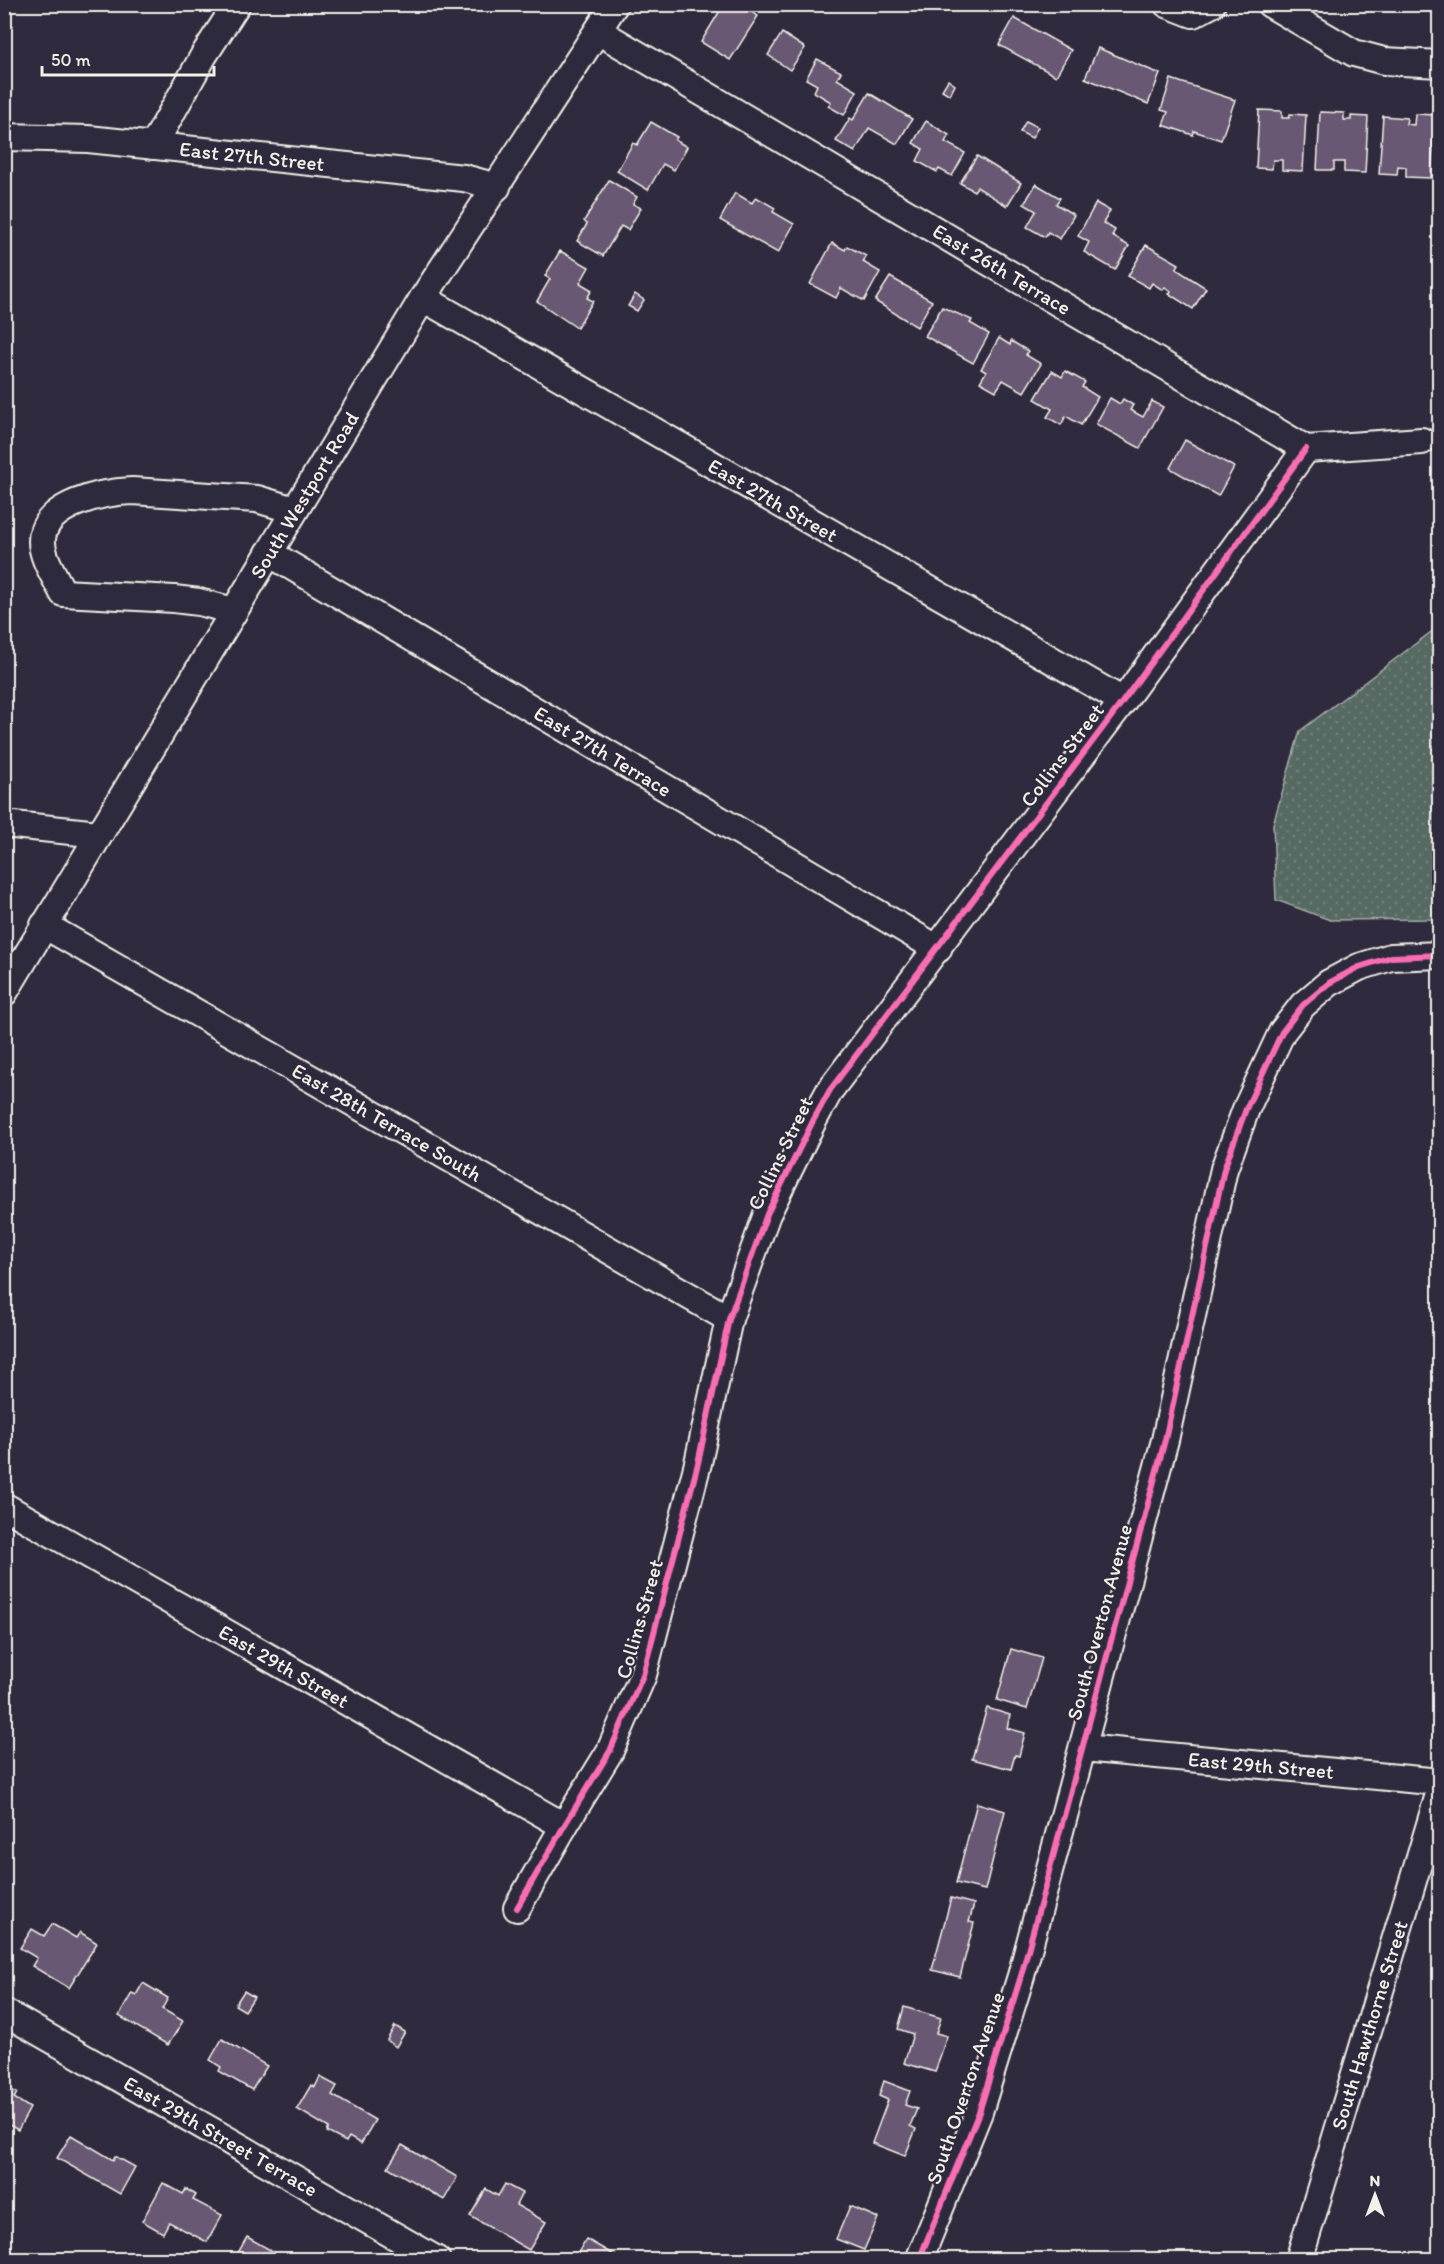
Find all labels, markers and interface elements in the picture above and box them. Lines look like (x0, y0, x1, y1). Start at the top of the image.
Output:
scale bar (42, 39, 214, 77)
text: 50 m (51, 49, 91, 71)
street label: East 27th Street (178, 136, 326, 176)
street label: East 26th Terrace (928, 218, 1076, 320)
street label: South Westport Road (244, 407, 364, 583)
street label: East 27th Street (704, 453, 842, 547)
street label: Collins Street (1015, 698, 1109, 812)
street label: East 27th Terrace (530, 700, 676, 802)
street label: East 28th Terrace South (288, 1057, 486, 1187)
street label: Collins Street (742, 1092, 818, 1214)
street label: South Overton Avenue (1061, 1521, 1137, 1723)
street label: Collins Street (610, 1556, 668, 1682)
street label: East 29th Street (214, 1619, 354, 1713)
street label: East 29th Street (1187, 1746, 1335, 1784)
street label: South Hawthorne Street (1325, 1917, 1413, 2133)
street label: South Overton Avenue (920, 1989, 1010, 2187)
street label: East 29th Street Terrace (120, 2070, 323, 2202)
north arrow (1345, 2165, 1405, 2225)
text: N (1370, 2171, 1380, 2190)

